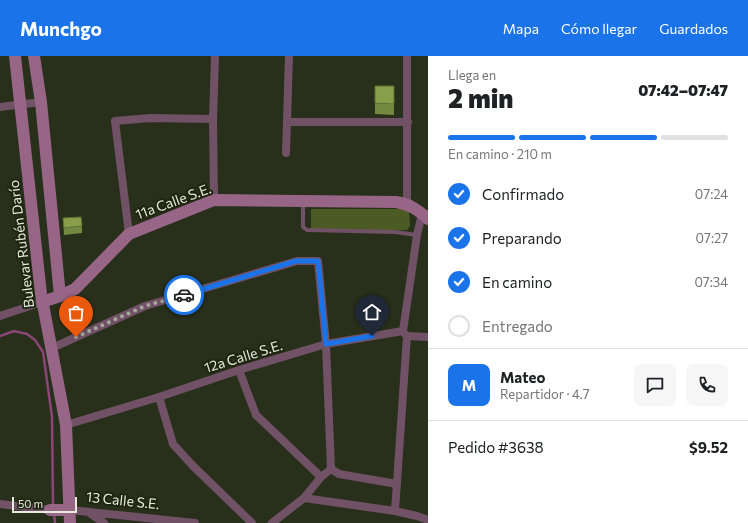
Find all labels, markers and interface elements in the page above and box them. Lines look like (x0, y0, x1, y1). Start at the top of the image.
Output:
text: Munchgo (20, 17, 102, 40)
text: Mapa (503, 20, 539, 37)
text: Cómo llegar (561, 20, 637, 37)
text: Guardados (659, 20, 728, 37)
text: Llega en (448, 67, 496, 83)
text: 07:42–07:47 (638, 81, 728, 99)
text: 2 min (448, 82, 513, 113)
text: En camino · 210 m (448, 146, 552, 162)
street label: Bulevar Rubén Darío (5, 179, 37, 309)
street label: 11a Calle S.E. (133, 179, 213, 223)
icon: check (448, 183, 470, 205)
text: Confirmado (482, 185, 564, 203)
text: 07:24 (695, 186, 728, 202)
icon: check (448, 227, 470, 249)
text: Preparando (482, 229, 562, 247)
text: 07:27 (696, 230, 728, 246)
icon: check (448, 271, 470, 293)
text: En camino (482, 273, 552, 291)
text: 07:34 (694, 274, 728, 290)
courier (164, 275, 204, 315)
icon: car (173, 284, 195, 306)
pin (355, 295, 389, 336)
pin (59, 296, 93, 337)
icon: home (361, 301, 383, 323)
icon: bag (65, 302, 87, 324)
text: Entregado (482, 317, 553, 335)
street label: 12a Calle S.E. (202, 336, 284, 376)
button: chat (634, 364, 676, 406)
button: phone (686, 364, 728, 406)
text: Mateo (500, 368, 545, 386)
text: M (462, 376, 476, 394)
text: Repartidor · 4.7 (500, 386, 590, 402)
text: Pedido #3638 (448, 438, 544, 456)
text: $9.52 (689, 438, 728, 456)
street label: 13 Calle S.E. (85, 488, 161, 512)
scale bar (12, 495, 77, 514)
text: 50 m (18, 497, 43, 510)

